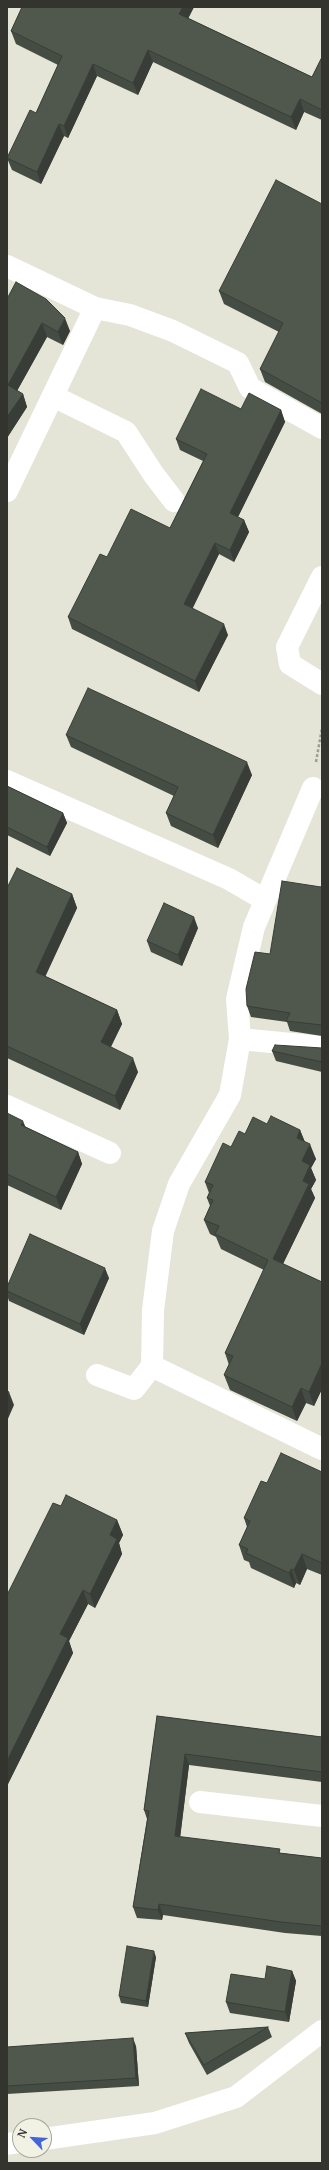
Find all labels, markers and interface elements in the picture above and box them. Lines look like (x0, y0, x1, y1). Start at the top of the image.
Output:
north arrow (12, 2118, 52, 2158)
text: N (14, 2127, 30, 2140)

